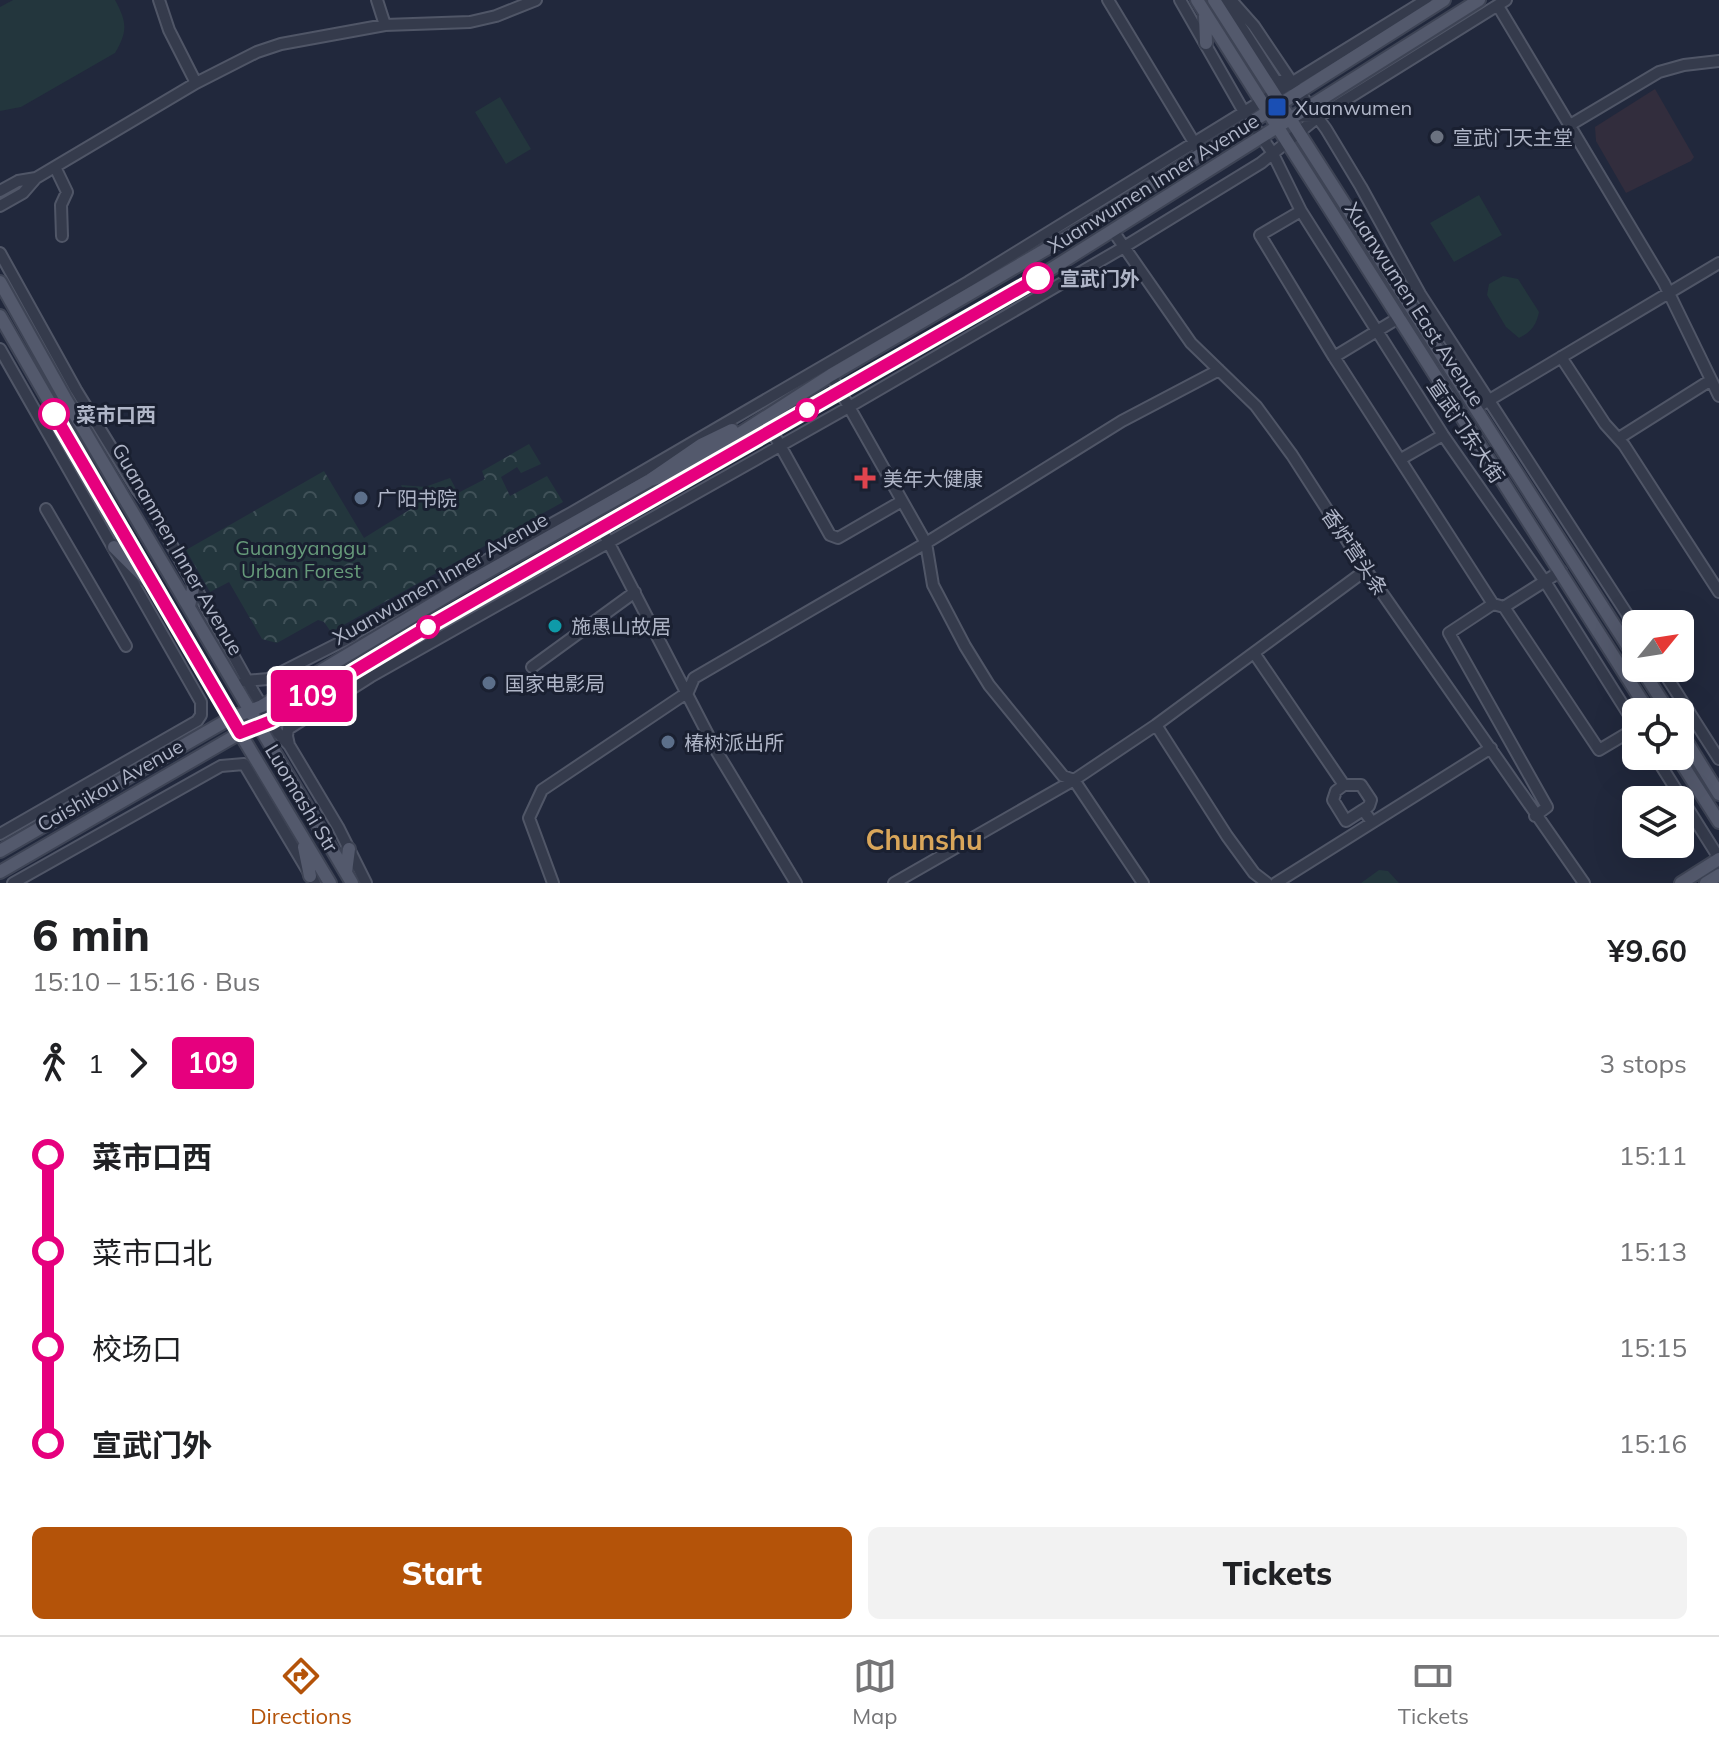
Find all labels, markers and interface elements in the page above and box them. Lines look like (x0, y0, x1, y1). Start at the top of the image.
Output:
place label: Xuanwumen (1295, 95, 1412, 120)
marker: Xuanwumen (1266, 96, 1288, 118)
street label: Xuanwumen Inner Avenue (1043, 108, 1263, 258)
place label: 宣武门天主堂 (1453, 125, 1573, 150)
marker: 宣武门天主堂 (1428, 128, 1446, 146)
street label: Xuanwumen East Avenue (1340, 197, 1490, 411)
marker: 宣武门外 (1023, 263, 1053, 293)
place label: 宣武门外 (1060, 266, 1140, 291)
street label: 宣武门东大街 (1422, 374, 1510, 488)
marker: 菜市口西 (39, 399, 69, 429)
unlabelled marker (796, 399, 818, 421)
place label: 菜市口西 (76, 402, 156, 427)
street label: Guananmen Inner Avenue (107, 439, 249, 659)
place label: 美年大健康 (883, 466, 983, 491)
marker: 美年大健康 (854, 467, 876, 489)
place label: 广阳书院 (377, 486, 457, 511)
marker: 广阳书院 (352, 489, 370, 507)
street label: 香炉营头条 (1317, 504, 1393, 600)
street label: Xuanwumen Inner Avenue (328, 506, 552, 650)
park label: Guangyanggu Urban Forest (235, 535, 367, 583)
north arrow (1622, 610, 1694, 682)
map controls (1622, 610, 1694, 858)
place label: 施愚山故居 (571, 614, 671, 639)
unlabelled marker (417, 616, 439, 638)
marker: 施愚山故居 (546, 617, 564, 635)
line badge: 109 (266, 670, 358, 722)
place label: 国家电影局 (505, 671, 605, 696)
marker: 国家电影局 (480, 674, 498, 692)
text: 109 (287, 678, 337, 713)
button: locate (1622, 698, 1694, 770)
place label: 椿树派出所 (684, 730, 784, 755)
street label: Caishikou Avenue (33, 733, 187, 837)
marker: 椿树派出所 (659, 733, 677, 751)
street label: Luomashi Str (260, 739, 344, 857)
button: layers (1622, 786, 1694, 858)
district label: Chunshu (865, 822, 983, 857)
text: 6 min (32, 907, 150, 962)
text: ¥9.60 (1608, 932, 1687, 970)
text: 15:10 – 15:16 · Bus (32, 965, 261, 998)
icon: walk (32, 1041, 76, 1085)
icon: forward (116, 1041, 160, 1085)
text: 109 (188, 1045, 238, 1080)
text: 1 (88, 1047, 104, 1080)
text: 3 stops (1600, 1047, 1687, 1080)
text: 菜市口西 (92, 1138, 212, 1176)
text: 15:11 (1619, 1139, 1687, 1172)
text: 菜市口北 (92, 1234, 212, 1272)
text: 15:13 (1619, 1235, 1687, 1268)
text: 校场口 (92, 1330, 182, 1368)
text: 15:15 (1619, 1331, 1687, 1364)
text: 宣武门外 (92, 1426, 212, 1464)
text: 15:16 (1619, 1427, 1687, 1460)
button: Start (32, 1527, 852, 1619)
button: Tickets (868, 1527, 1687, 1619)
tab: Directions (250, 1654, 352, 1730)
tab: Map (852, 1654, 897, 1730)
tab: Tickets (1398, 1654, 1469, 1730)

